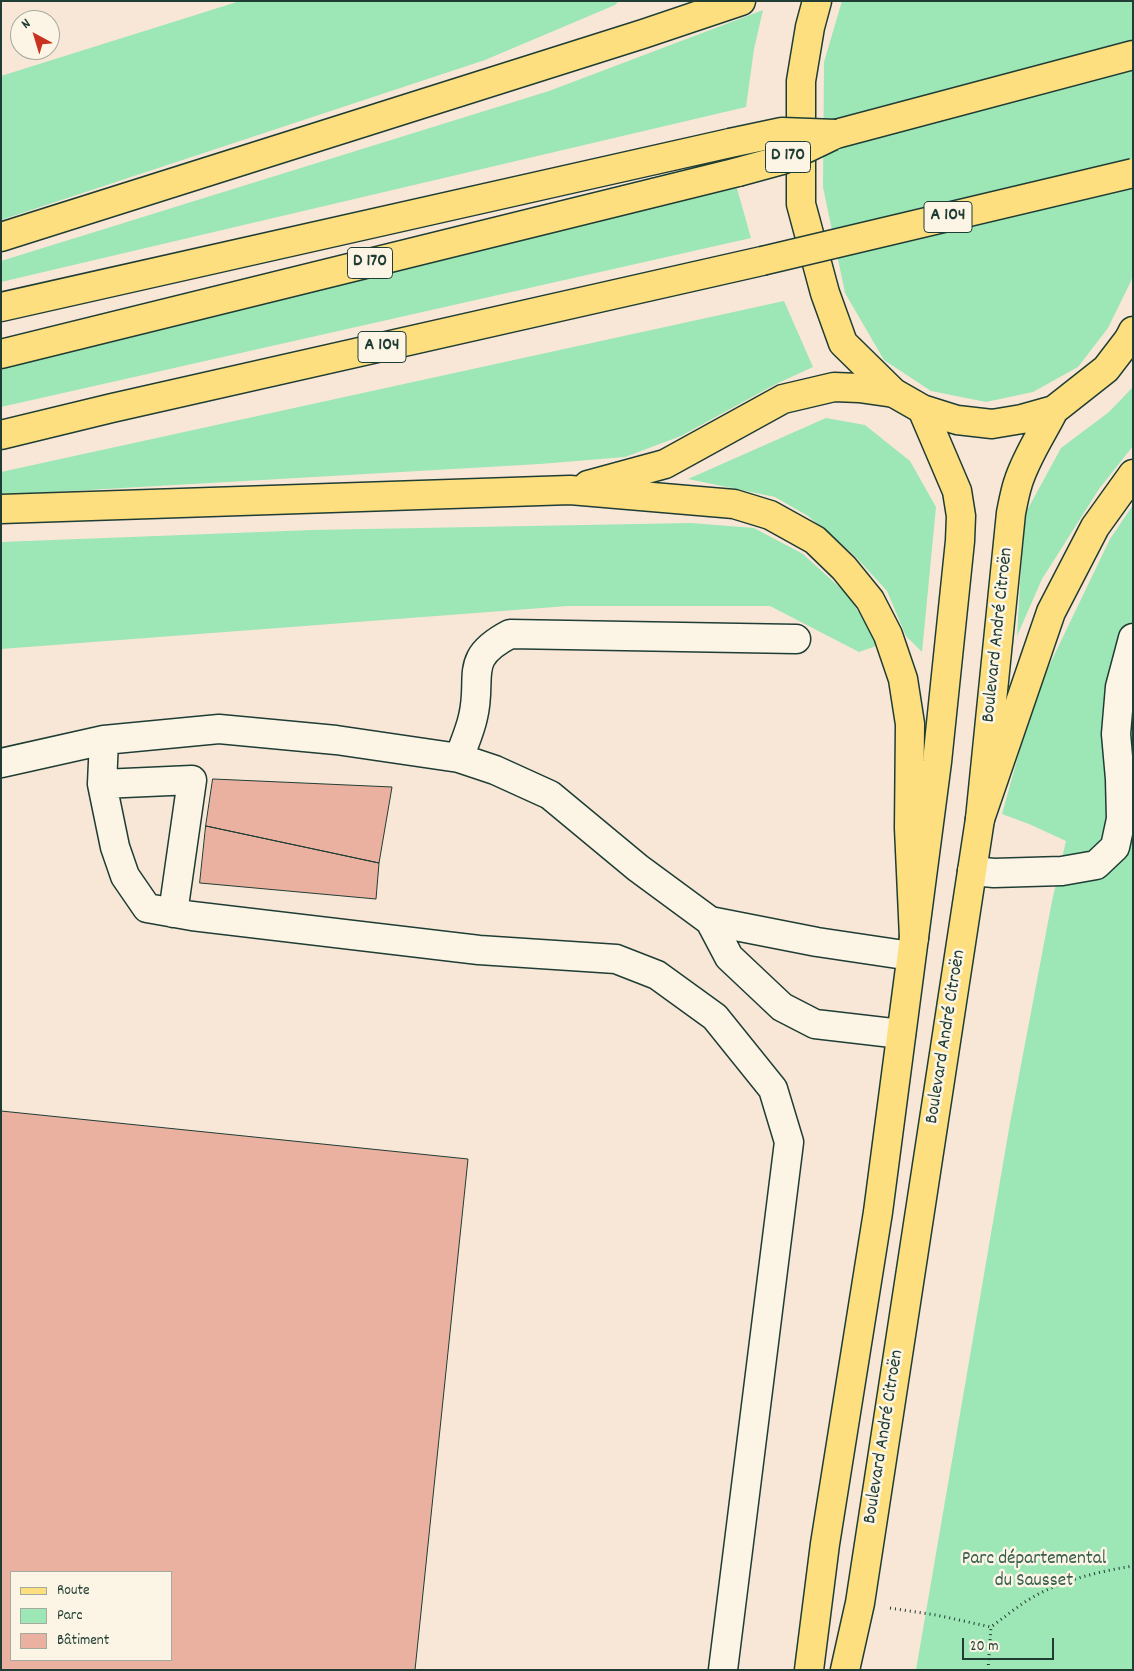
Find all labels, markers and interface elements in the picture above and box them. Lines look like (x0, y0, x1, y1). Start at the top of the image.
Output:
north arrow (10, 10, 60, 60)
text: N (17, 14, 35, 34)
road number: D 170 (766, 142, 810, 172)
road number: A 104 (924, 202, 972, 232)
road number: D 170 (348, 248, 392, 278)
road number: A 104 (358, 332, 406, 362)
street label: Boulevard André Citroën (978, 546, 1020, 724)
street label: Boulevard André Citroën (922, 948, 972, 1126)
street label: Boulevard André Citroën (860, 1348, 910, 1526)
park label: Parc départemental du Sausset (962, 1549, 1106, 1593)
legend (10, 1571, 172, 1661)
text: Route (57, 1580, 90, 1602)
text: Parc (57, 1605, 82, 1627)
scale bar (964, 1628, 1056, 1660)
text: Bâtiment (57, 1630, 109, 1652)
text: 20 m (970, 1636, 998, 1658)

